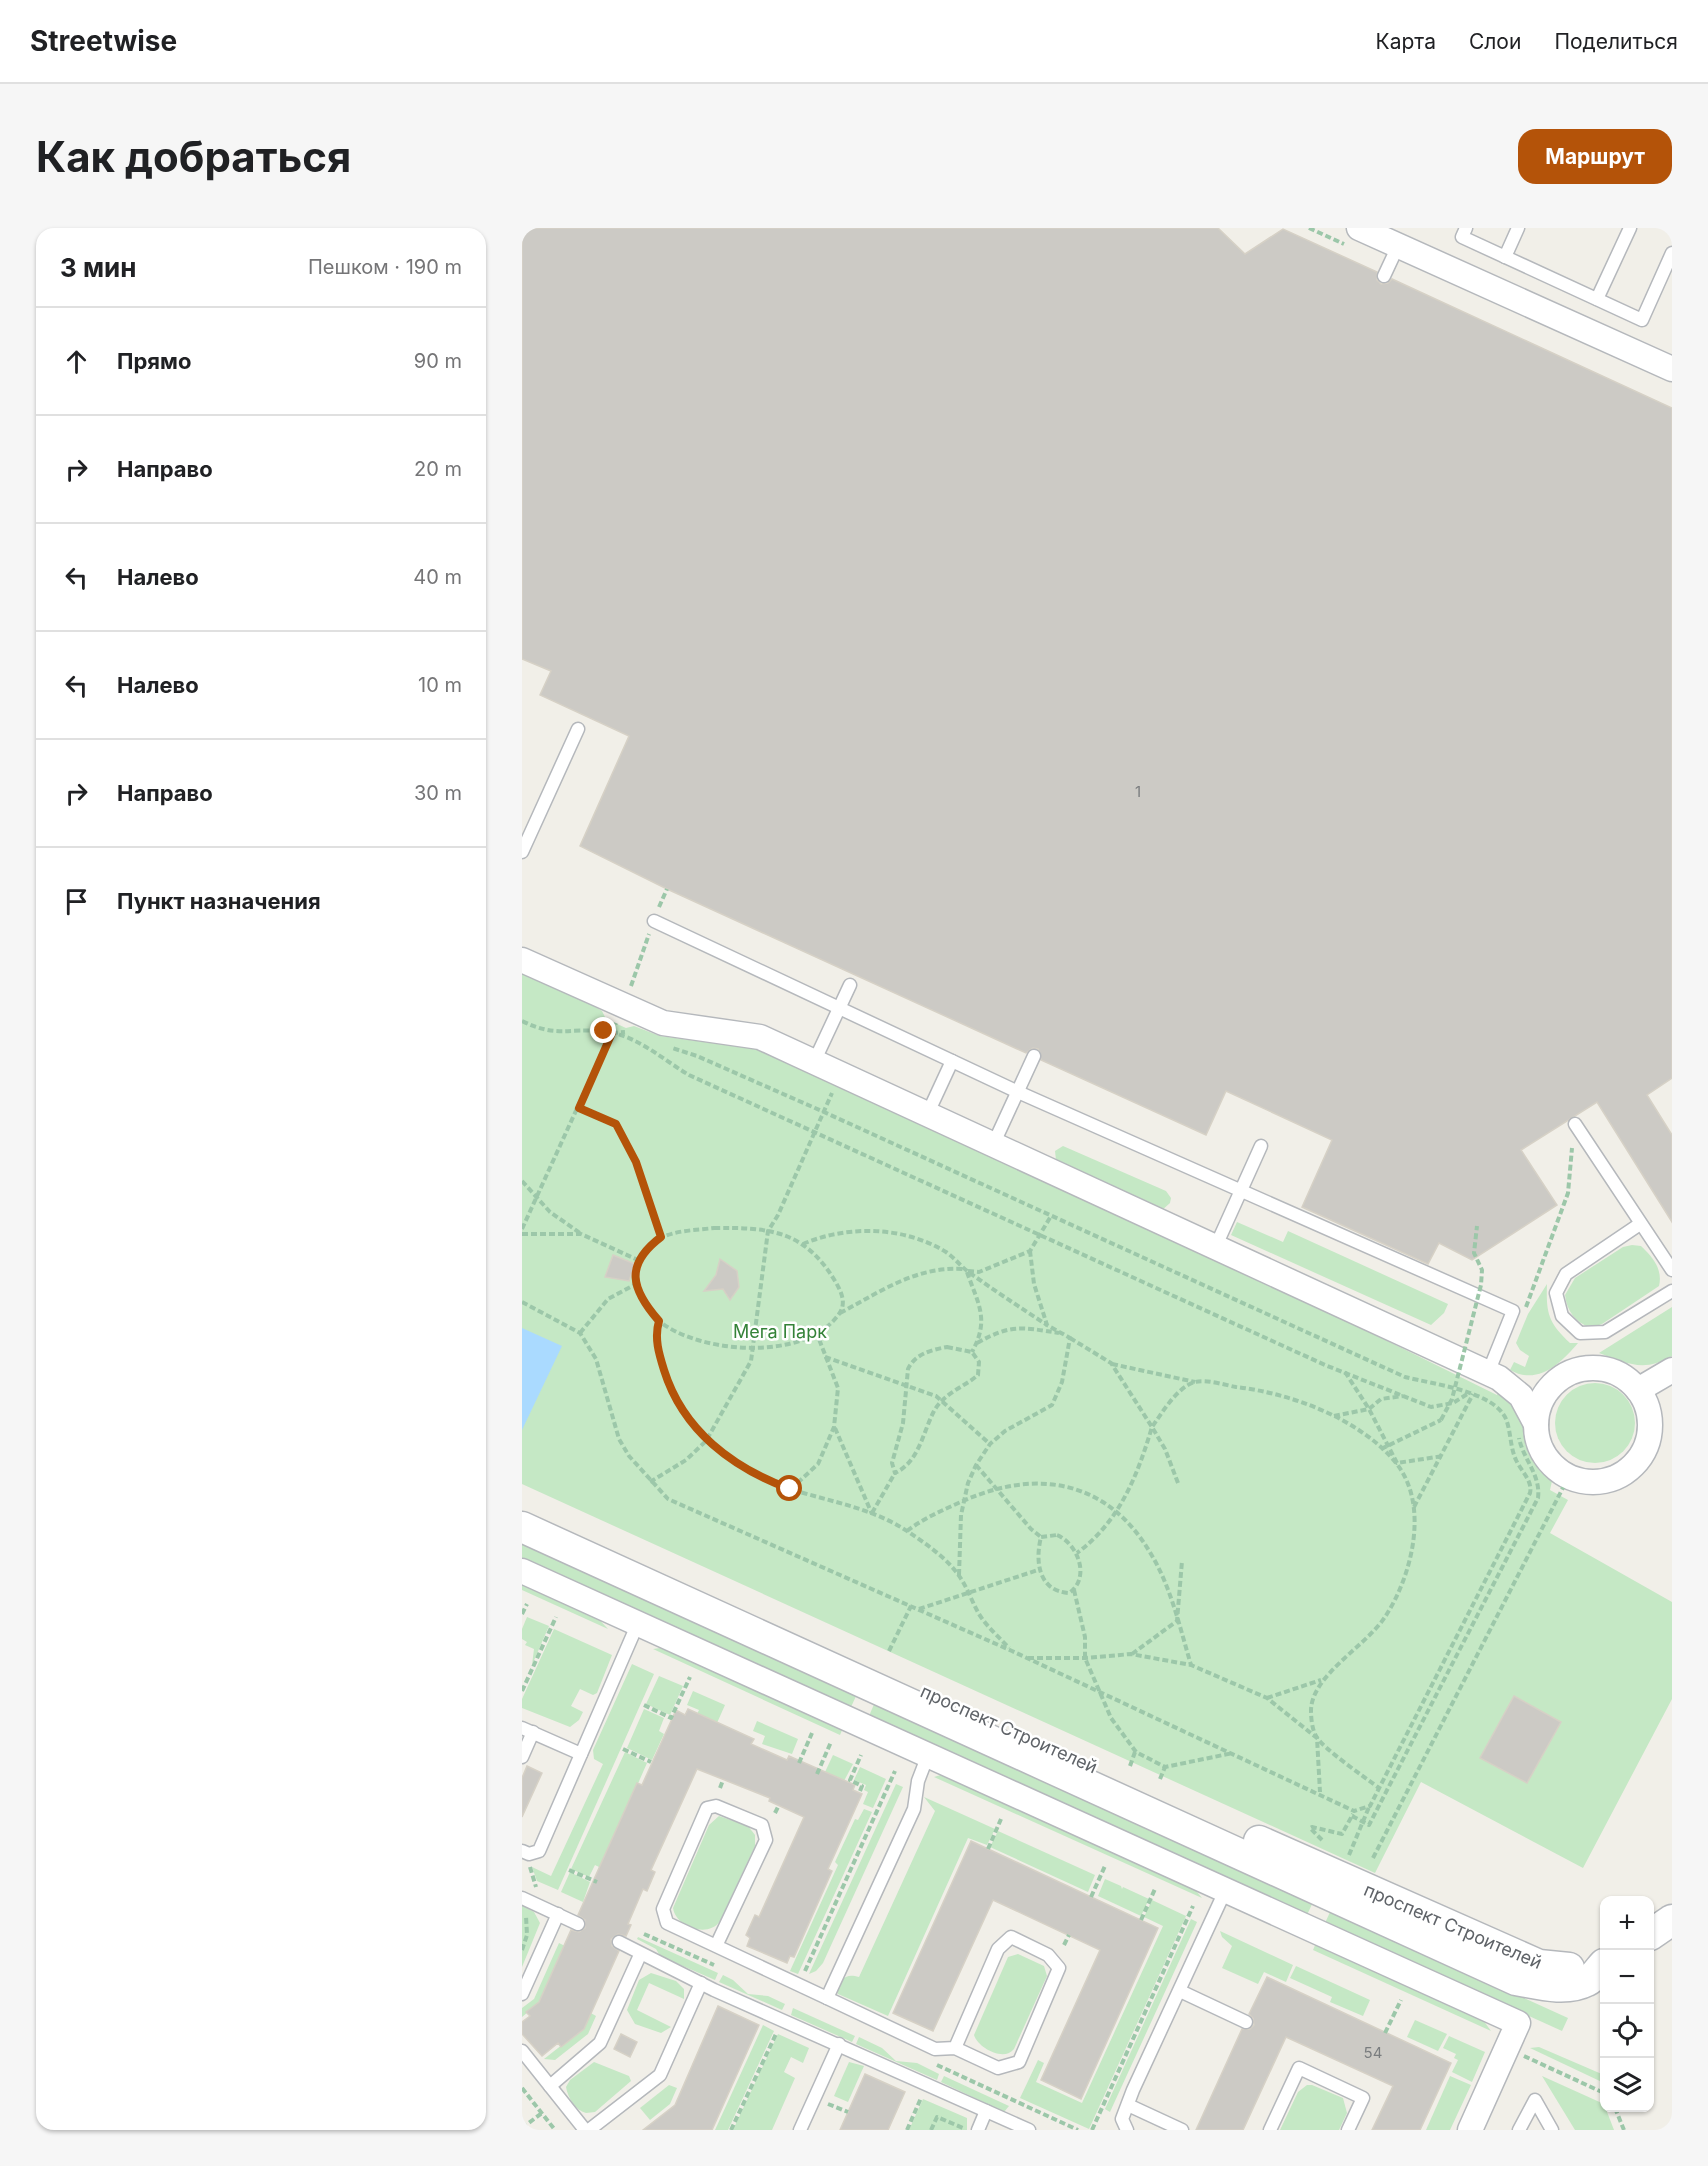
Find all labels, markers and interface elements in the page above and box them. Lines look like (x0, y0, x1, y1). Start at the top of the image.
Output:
text: Streetwise (30, 24, 177, 58)
text: Карта (1376, 29, 1436, 54)
text: Слои (1469, 29, 1521, 54)
text: Поделиться (1554, 29, 1678, 54)
button: Маршрут (1518, 129, 1672, 184)
text: Как добраться (36, 131, 351, 182)
text: 3 мин (60, 252, 136, 283)
text: Пешком · 190 m (308, 255, 462, 279)
icon: ahead (60, 345, 93, 378)
text: Прямо (117, 348, 191, 374)
text: 90 m (414, 349, 462, 373)
icon: right (60, 453, 93, 486)
text: Направо (117, 456, 213, 482)
text: 20 m (414, 457, 462, 481)
icon: left (60, 561, 93, 594)
text: Налево (117, 564, 199, 590)
text: 40 m (413, 565, 462, 589)
icon: left (60, 669, 93, 702)
text: Налево (117, 672, 199, 698)
text: 10 m (418, 673, 462, 697)
icon: right (60, 777, 93, 810)
text: Направо (117, 780, 213, 806)
text: 30 m (414, 781, 462, 805)
house number: 1 (1135, 782, 1141, 801)
icon: arrive (60, 885, 93, 918)
text: Пункт назначения (117, 888, 321, 914)
route end (590, 1017, 616, 1043)
park label: Мега Парк (733, 1321, 827, 1342)
route start (776, 1475, 802, 1501)
street label: проспект Строителей (917, 1681, 1101, 1777)
street label: проспект Строителей (1361, 1879, 1545, 1973)
map controls (1600, 1896, 1654, 2112)
button: + (1600, 1896, 1654, 1950)
button: − (1600, 1950, 1654, 2004)
button: locate (1600, 2004, 1654, 2058)
house number: 54 (1364, 2043, 1382, 2062)
button: layers (1600, 2058, 1654, 2112)

